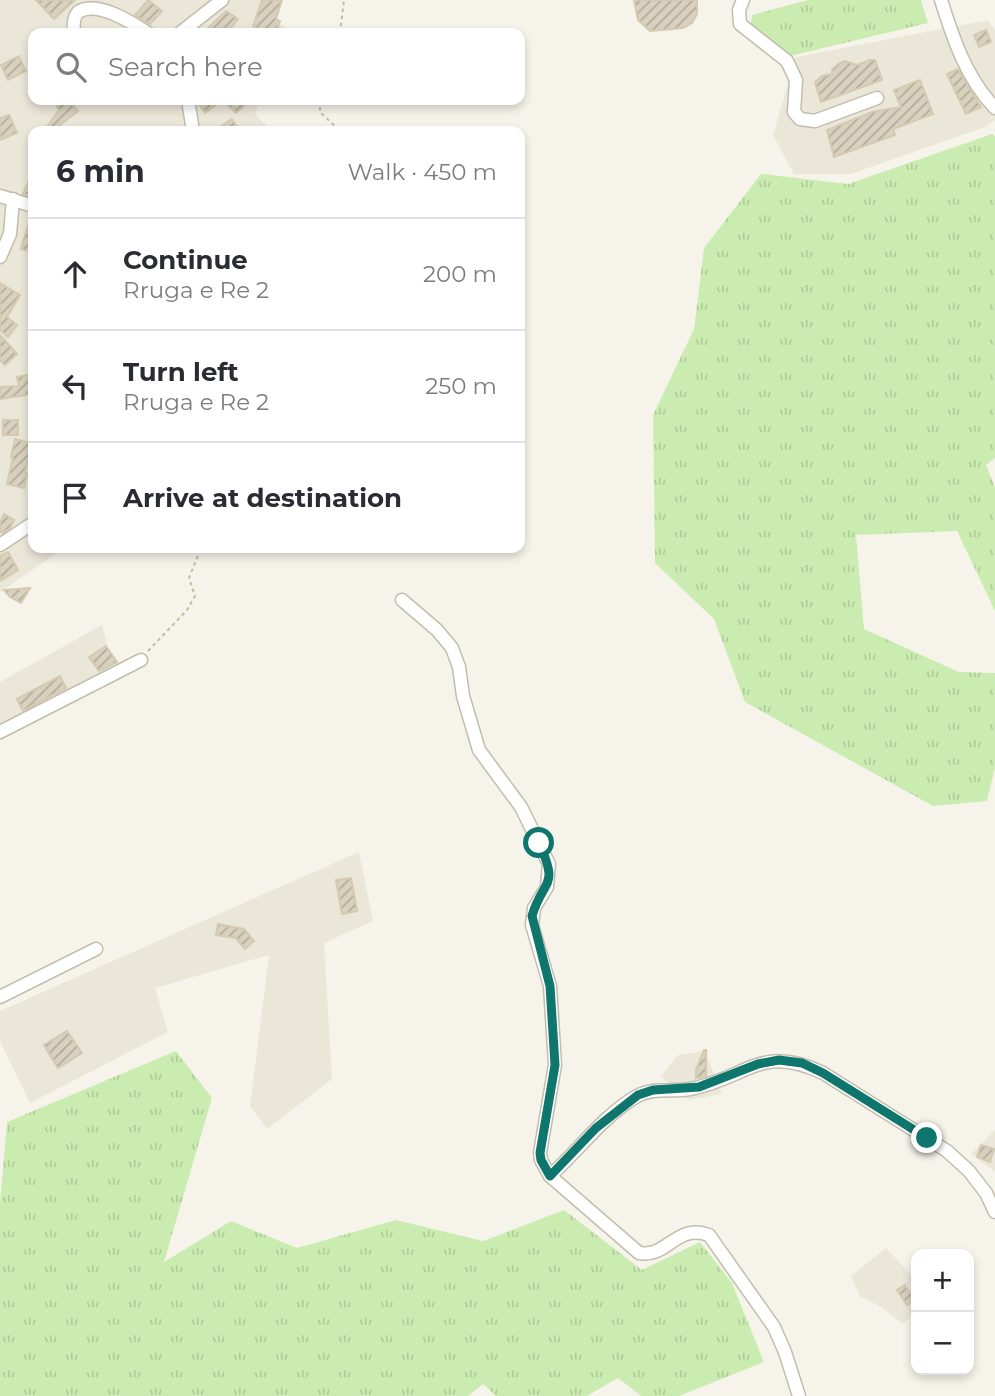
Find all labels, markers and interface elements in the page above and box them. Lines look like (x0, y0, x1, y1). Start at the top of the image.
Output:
search box (28, 28, 525, 105)
icon: search (52, 48, 90, 86)
text: Search here (108, 51, 263, 83)
text: 6 min (56, 153, 145, 190)
text: Walk · 450 m (348, 158, 497, 186)
text: Continue (123, 244, 248, 276)
icon: ahead (56, 255, 94, 293)
text: 200 m (423, 260, 497, 288)
text: Rruga e Re 2 (123, 276, 269, 304)
text: Turn left (123, 356, 239, 388)
icon: left (56, 367, 94, 405)
text: 250 m (425, 372, 497, 400)
text: Rruga e Re 2 (123, 388, 269, 416)
icon: arrive (56, 479, 94, 517)
text: Arrive at destination (123, 482, 402, 514)
route start (523, 827, 554, 858)
route end (911, 1122, 942, 1153)
map controls (911, 1249, 974, 1375)
button: + (911, 1249, 974, 1312)
button: − (911, 1312, 974, 1375)

